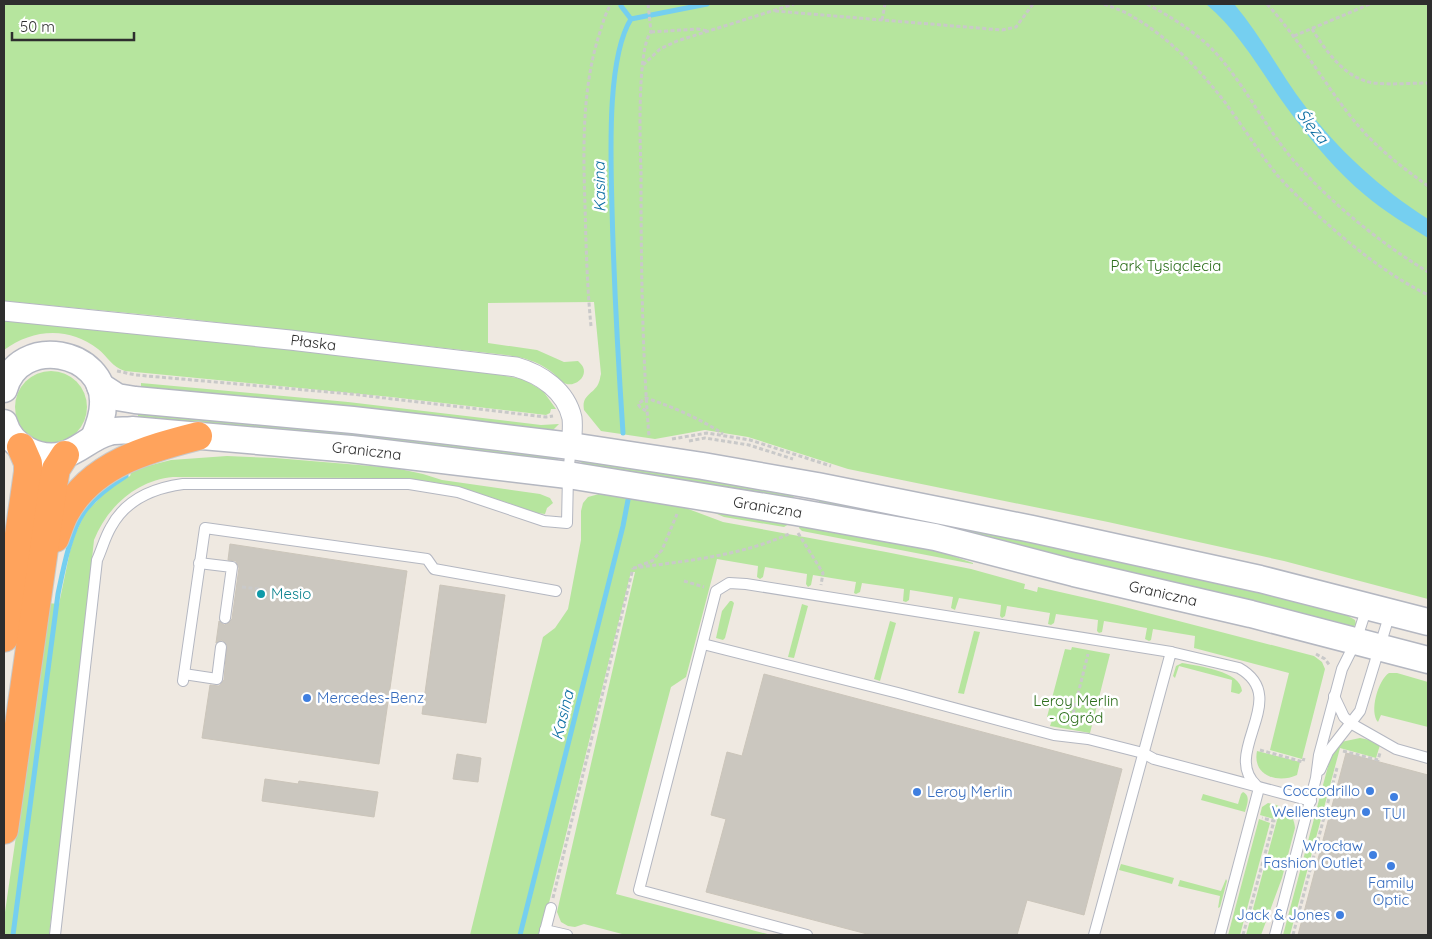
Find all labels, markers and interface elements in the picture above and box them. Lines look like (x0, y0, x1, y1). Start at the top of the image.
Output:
scale bar (12, 10, 135, 42)
text: 50 m (20, 17, 55, 36)
water label: Ślęza (1293, 105, 1334, 148)
water label: Kasina (589, 160, 609, 212)
park label: Park Tysiąclecia (1111, 256, 1221, 275)
street label: Płaska (290, 330, 337, 354)
street label: Graniczna (331, 437, 403, 464)
street label: Graniczna (732, 492, 804, 522)
street label: Graniczna (1127, 576, 1199, 610)
place label: Mesio (271, 584, 311, 603)
marker: Mesio (255, 588, 267, 600)
water label: Kasina (546, 687, 578, 742)
place label: Mercedes-Benz (317, 688, 424, 707)
park label: Leroy Merlin - Ogród (1033, 691, 1119, 727)
marker: Mercedes-Benz (301, 692, 313, 704)
place label: Coccodrillo (1283, 781, 1360, 800)
place label: Leroy Merlin (927, 782, 1013, 801)
marker: Coccodrillo (1364, 785, 1376, 797)
marker: Leroy Merlin (911, 786, 923, 798)
marker: TUI (1388, 791, 1400, 803)
place label: Wellensteyn (1272, 802, 1356, 821)
place label: TUI (1382, 804, 1406, 823)
marker: Wellensteyn (1360, 806, 1372, 818)
place label: Wrocław Fashion Outlet (1263, 836, 1363, 872)
marker: Wrocław Fashion Outlet (1367, 849, 1379, 861)
marker: Family Optic (1385, 860, 1397, 872)
place label: Family Optic (1368, 873, 1414, 909)
place label: Jack & Jones (1236, 905, 1330, 924)
marker: Jack & Jones (1334, 909, 1346, 921)

